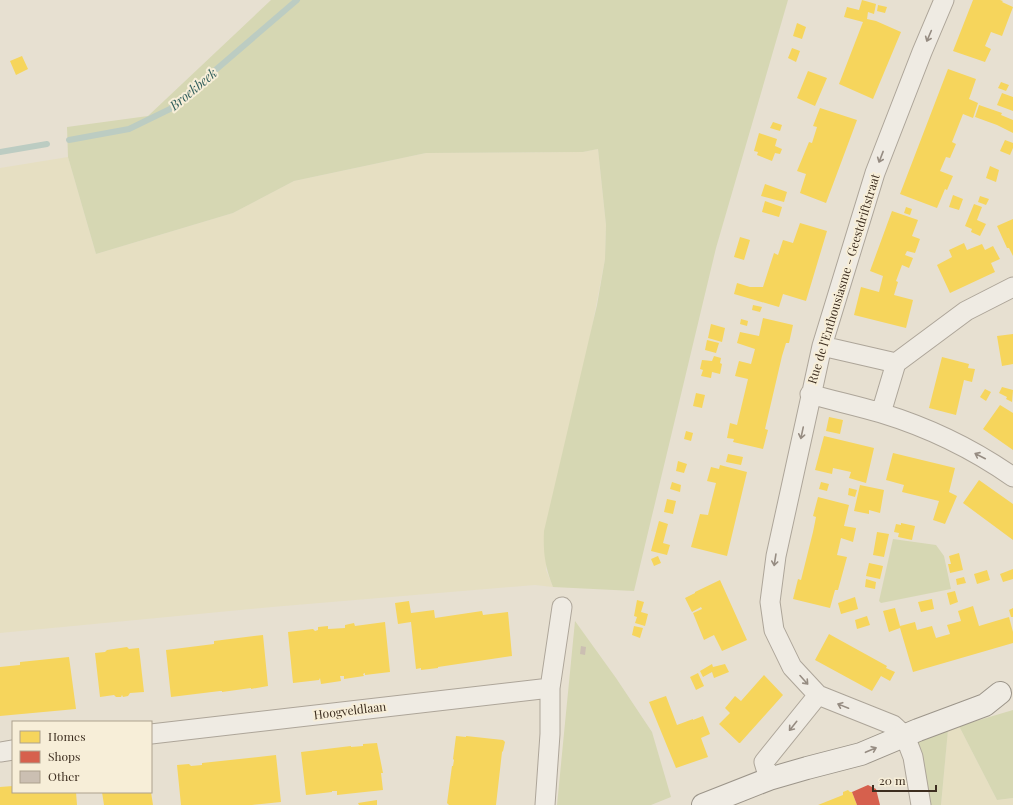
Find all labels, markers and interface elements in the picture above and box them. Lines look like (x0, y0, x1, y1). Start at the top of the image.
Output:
one-way arrow (924, 29, 932, 41)
water label: Broekbeek (165, 64, 220, 114)
one-way arrow (877, 151, 885, 163)
street label: Rue de l'Enthousiasme - Geestdriftstraat (803, 171, 883, 386)
one-way arrow (798, 426, 806, 439)
one-way arrow (974, 452, 986, 460)
one-way arrow (771, 553, 779, 566)
one-way arrow (799, 675, 809, 685)
street label: Hoogveldlaan (313, 698, 387, 722)
one-way arrow (838, 701, 850, 709)
one-way arrow (789, 720, 798, 731)
legend (12, 721, 152, 793)
text: Homes (48, 728, 86, 744)
one-way arrow (865, 746, 877, 753)
text: Shops (48, 748, 80, 764)
scale bar (873, 767, 936, 793)
text: Other (48, 768, 80, 784)
text: 20 m (879, 772, 906, 788)

